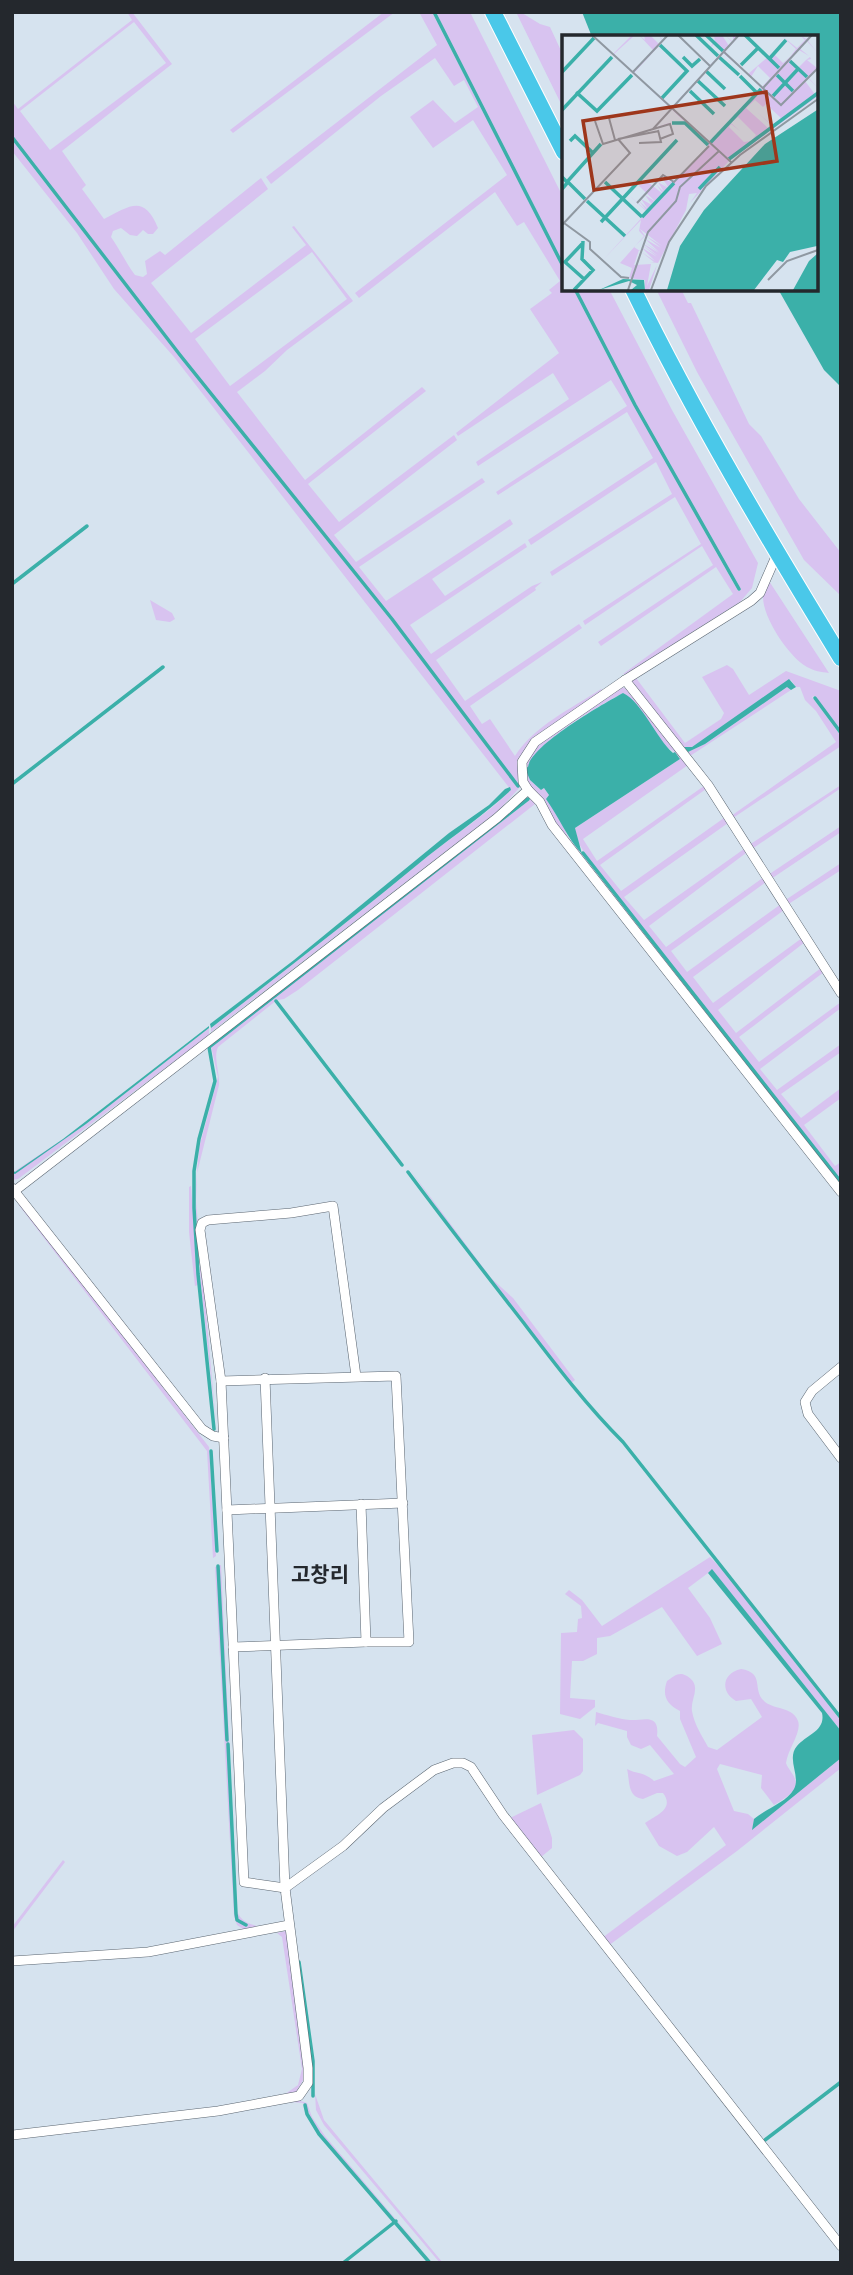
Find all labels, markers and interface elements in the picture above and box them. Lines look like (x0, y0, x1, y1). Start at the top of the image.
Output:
inset map (562, 35, 818, 290)
district label: 고창리 (291, 1562, 349, 1587)

